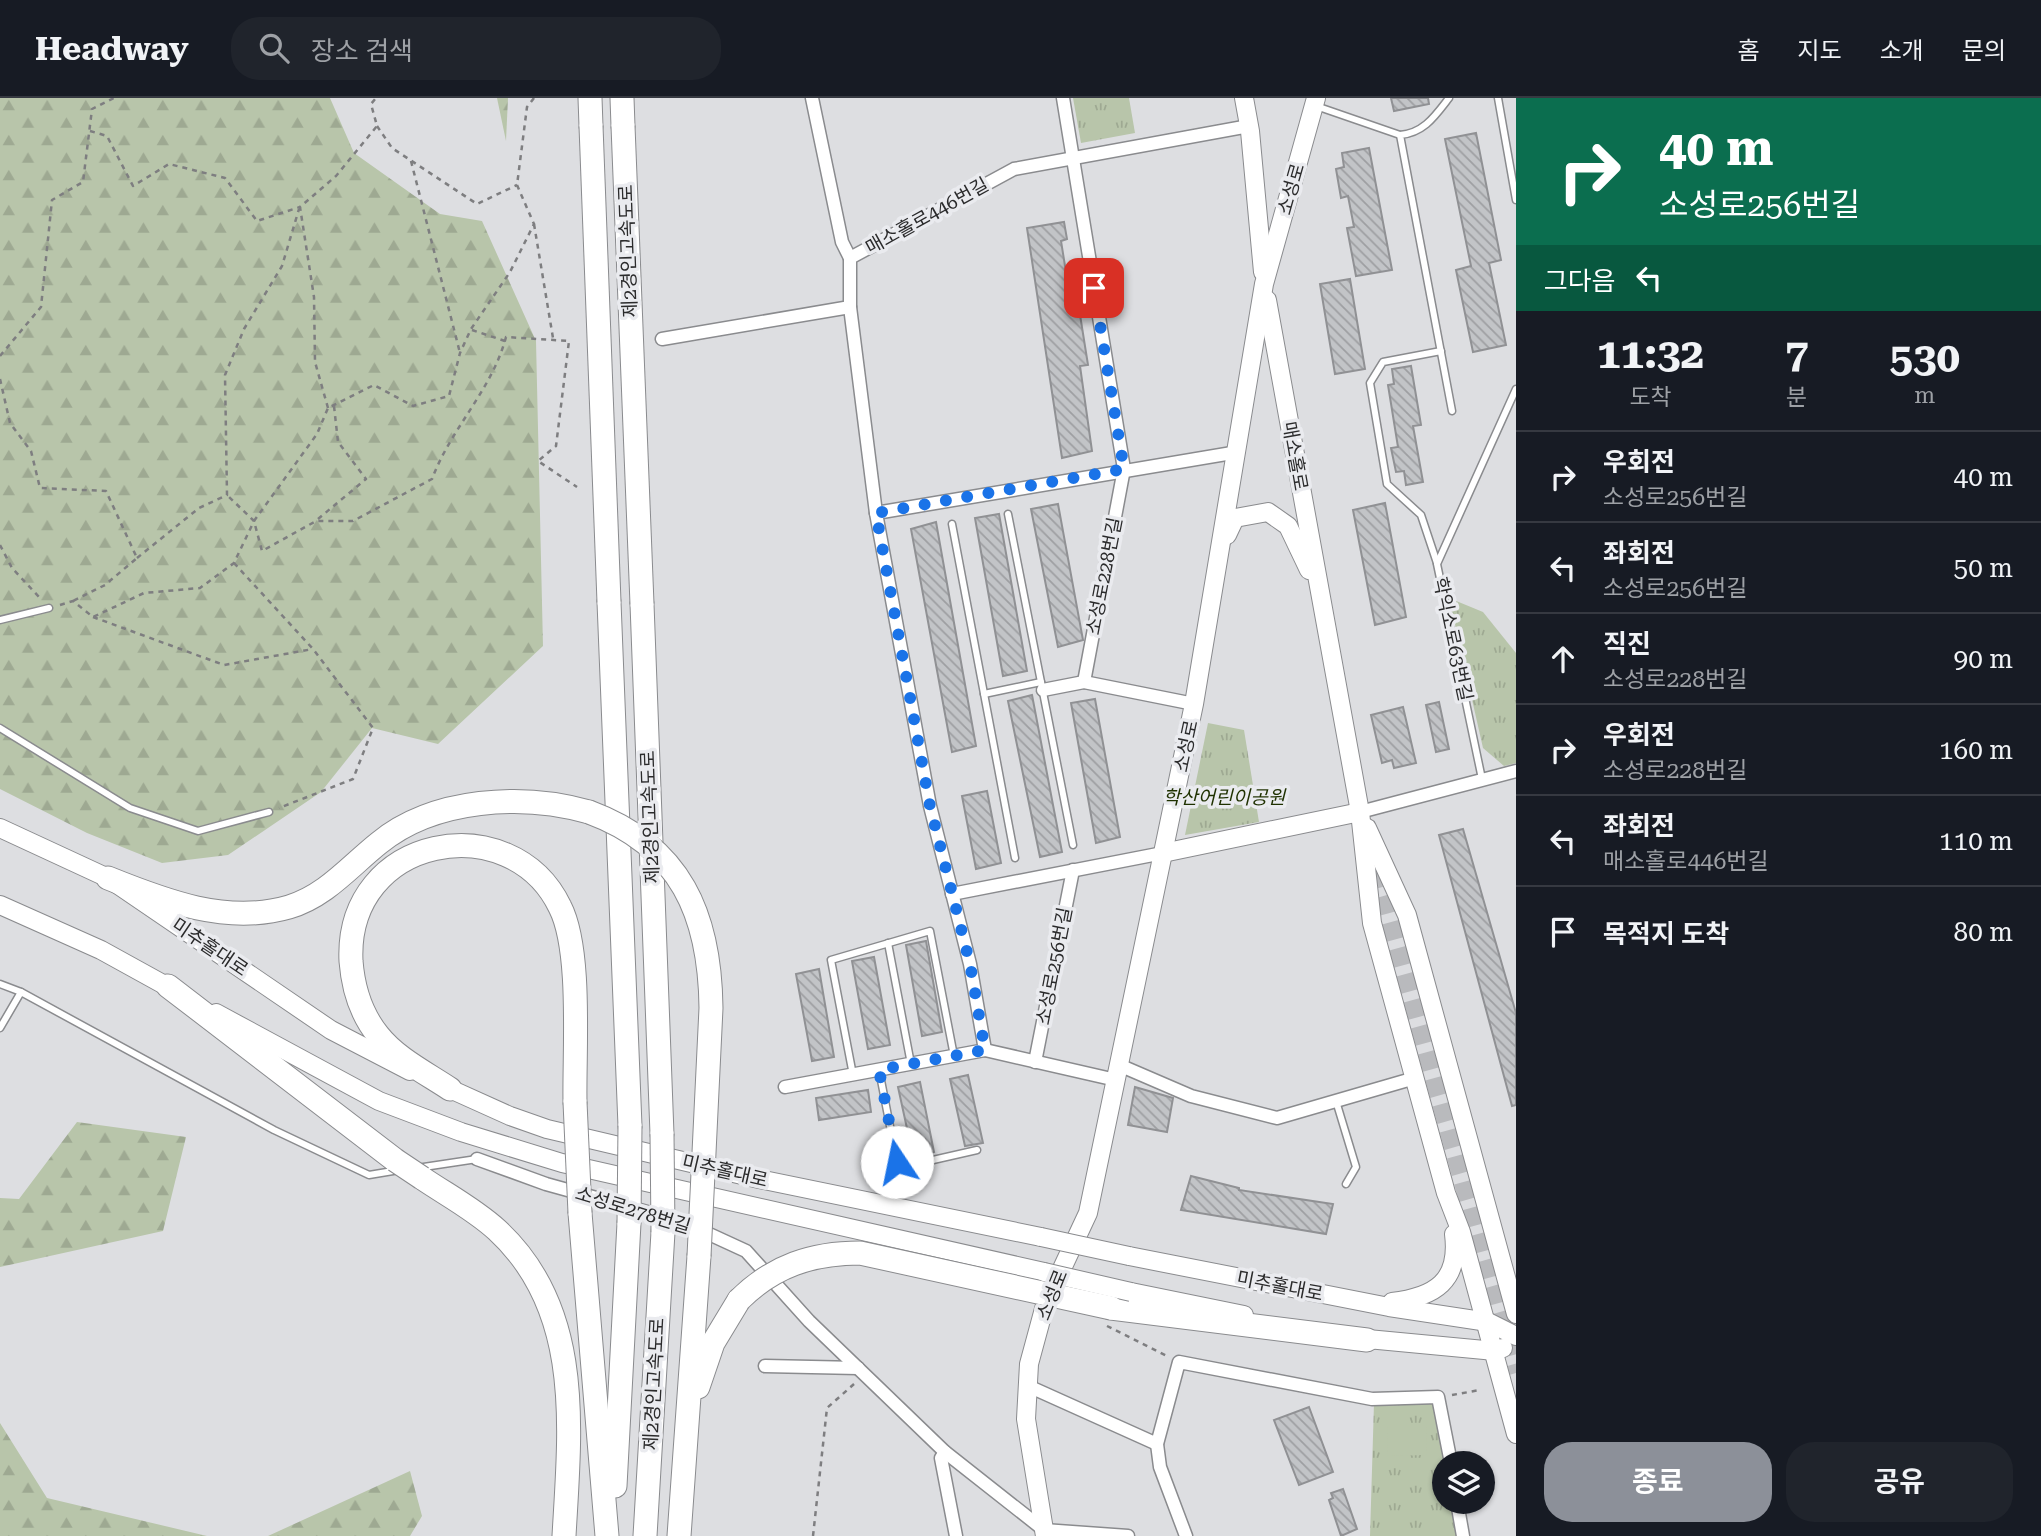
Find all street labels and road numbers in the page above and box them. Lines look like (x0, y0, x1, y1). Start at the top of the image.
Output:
street label: 소성로 (1273, 161, 1309, 217)
street label: 매소홀로446번길 (862, 173, 992, 259)
street label: 제2경인고속도로 (614, 184, 642, 318)
street label: 매소홀로 (1278, 420, 1312, 492)
street label: 소성로228번길 (1081, 515, 1127, 637)
street label: 학익소로63번길 (1429, 575, 1477, 703)
street label: 소성로 (1169, 718, 1203, 774)
street label: 제2경인고속도로 (636, 750, 664, 884)
street label: 소성로256번길 (1031, 905, 1077, 1027)
street label: 미추홀대로 (167, 913, 253, 981)
street label: 미추홀대로 (680, 1150, 770, 1192)
street label: 소성로278번길 (573, 1182, 693, 1238)
street label: 소성로 (1032, 1266, 1072, 1324)
street label: 미추홀대로 (1235, 1266, 1325, 1306)
street label: 제2경인고속도로 (639, 1317, 669, 1451)

